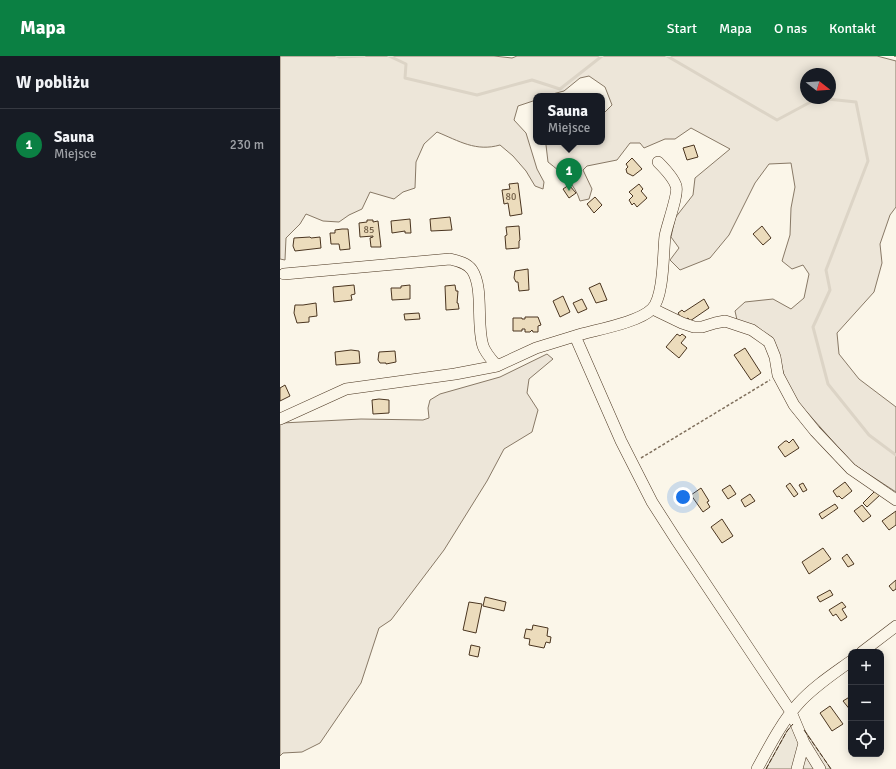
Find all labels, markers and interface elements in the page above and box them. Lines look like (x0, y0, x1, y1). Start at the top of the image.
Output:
text: Mapa (20, 16, 66, 40)
text: Start (667, 20, 697, 37)
text: Mapa (719, 20, 752, 37)
text: O nas (774, 20, 807, 37)
text: Kontakt (829, 20, 876, 37)
north arrow (800, 68, 836, 104)
text: W pobliżu (16, 72, 89, 93)
popup (533, 93, 605, 145)
text: Sauna (548, 102, 588, 120)
text: Miejsce (548, 120, 590, 136)
text: Sauna (54, 128, 94, 146)
text: 1 (25, 137, 33, 153)
text: 230 m (230, 137, 264, 153)
text: Miejsce (54, 146, 96, 162)
pin: 1 (556, 158, 582, 191)
house number: 80 (506, 191, 516, 203)
house number: 85 (364, 224, 374, 236)
your location (673, 487, 693, 507)
map controls (848, 649, 884, 757)
button: + (848, 649, 884, 685)
button: − (848, 685, 884, 721)
button: locate (848, 721, 884, 757)

